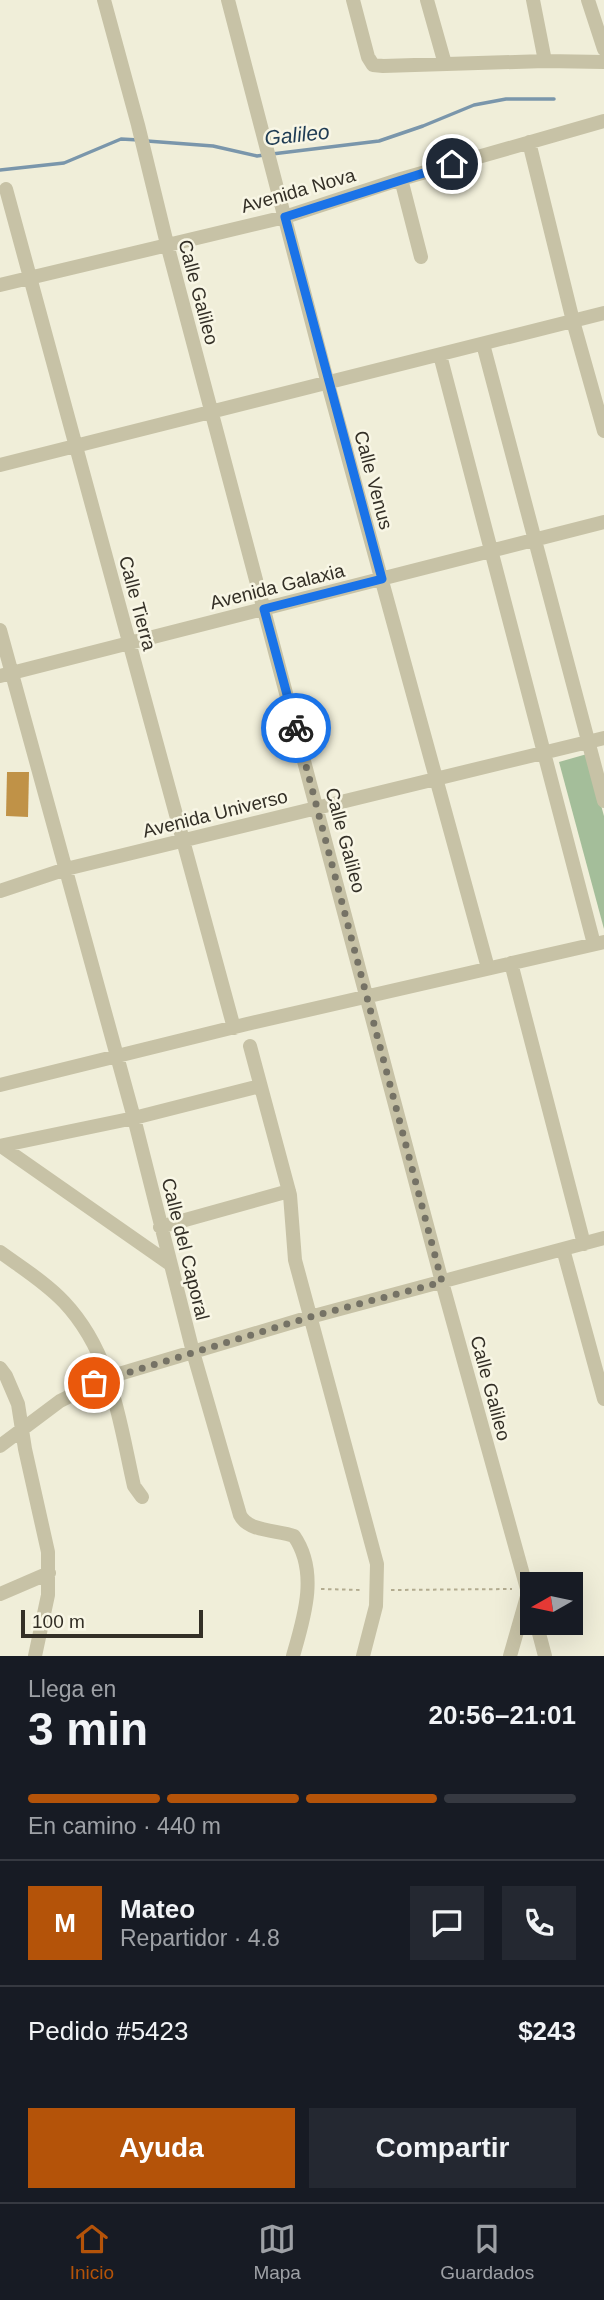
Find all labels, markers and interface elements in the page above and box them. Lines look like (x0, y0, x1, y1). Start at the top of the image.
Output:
water label: Galileo (263, 120, 331, 149)
pin (422, 134, 482, 194)
icon: home (433, 145, 471, 183)
street label: Avenida Nova (239, 164, 358, 217)
street label: Calle Galileo (174, 237, 223, 347)
street label: Calle Venus (350, 428, 397, 532)
street label: Calle Tierra (115, 553, 160, 653)
street label: Avenida Galaxia (208, 559, 347, 613)
courier (261, 693, 331, 763)
icon: bike (277, 709, 315, 747)
street label: Avenida Universo (140, 785, 290, 842)
street label: Calle Galileo (321, 785, 370, 895)
street label: Calle del Caporal (158, 1176, 213, 1322)
street label: Calle Galileo (466, 1333, 515, 1443)
pin (64, 1353, 124, 1413)
icon: bag (75, 1364, 113, 1402)
north arrow (520, 1572, 583, 1634)
map controls (520, 1572, 583, 1635)
scale bar (21, 1607, 203, 1639)
text: 100 m (32, 1611, 85, 1632)
text: Llega en (28, 1676, 116, 1702)
text: 20:56–21:01 (429, 1700, 576, 1730)
text: 3 min (28, 1703, 148, 1755)
text: En camino · 440 m (28, 1813, 221, 1839)
button: chat (410, 1886, 484, 1960)
button: phone (502, 1886, 576, 1960)
text: Mateo (120, 1894, 195, 1924)
text: M (54, 1908, 76, 1938)
text: Repartidor · 4.8 (120, 1925, 280, 1951)
text: Pedido #5423 (28, 2016, 188, 2046)
text: $243 (518, 2016, 576, 2046)
button: Ayuda (28, 2108, 295, 2188)
button: Compartir (309, 2108, 576, 2188)
tab: Inicio (70, 2220, 114, 2284)
tab: Mapa (253, 2220, 301, 2284)
tab: Guardados (440, 2220, 534, 2284)

